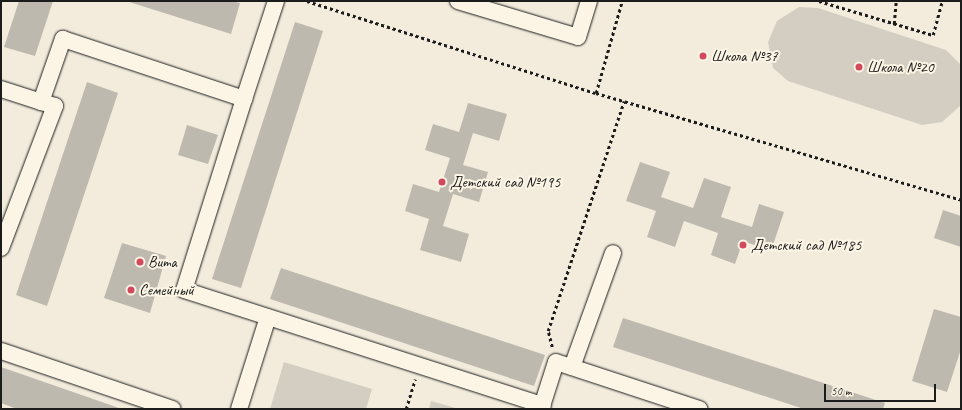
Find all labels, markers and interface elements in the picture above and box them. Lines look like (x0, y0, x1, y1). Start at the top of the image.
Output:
place label: Школа №37 (711, 46, 778, 66)
marker: Школа №37 (698, 51, 708, 61)
place label: Школа №20 (867, 57, 934, 77)
marker: Школа №20 (854, 62, 864, 72)
place label: Детский сад №195 (450, 172, 560, 192)
marker: Детский сад №195 (437, 177, 447, 187)
place label: Детский сад №185 (751, 235, 861, 255)
marker: Детский сад №185 (738, 240, 748, 250)
place label: Вита (148, 252, 177, 272)
marker: Вита (135, 257, 145, 267)
place label: Семейный (139, 280, 194, 300)
marker: Семейный (126, 285, 136, 295)
scale bar (826, 376, 938, 402)
text: 50 m (831, 383, 851, 399)

